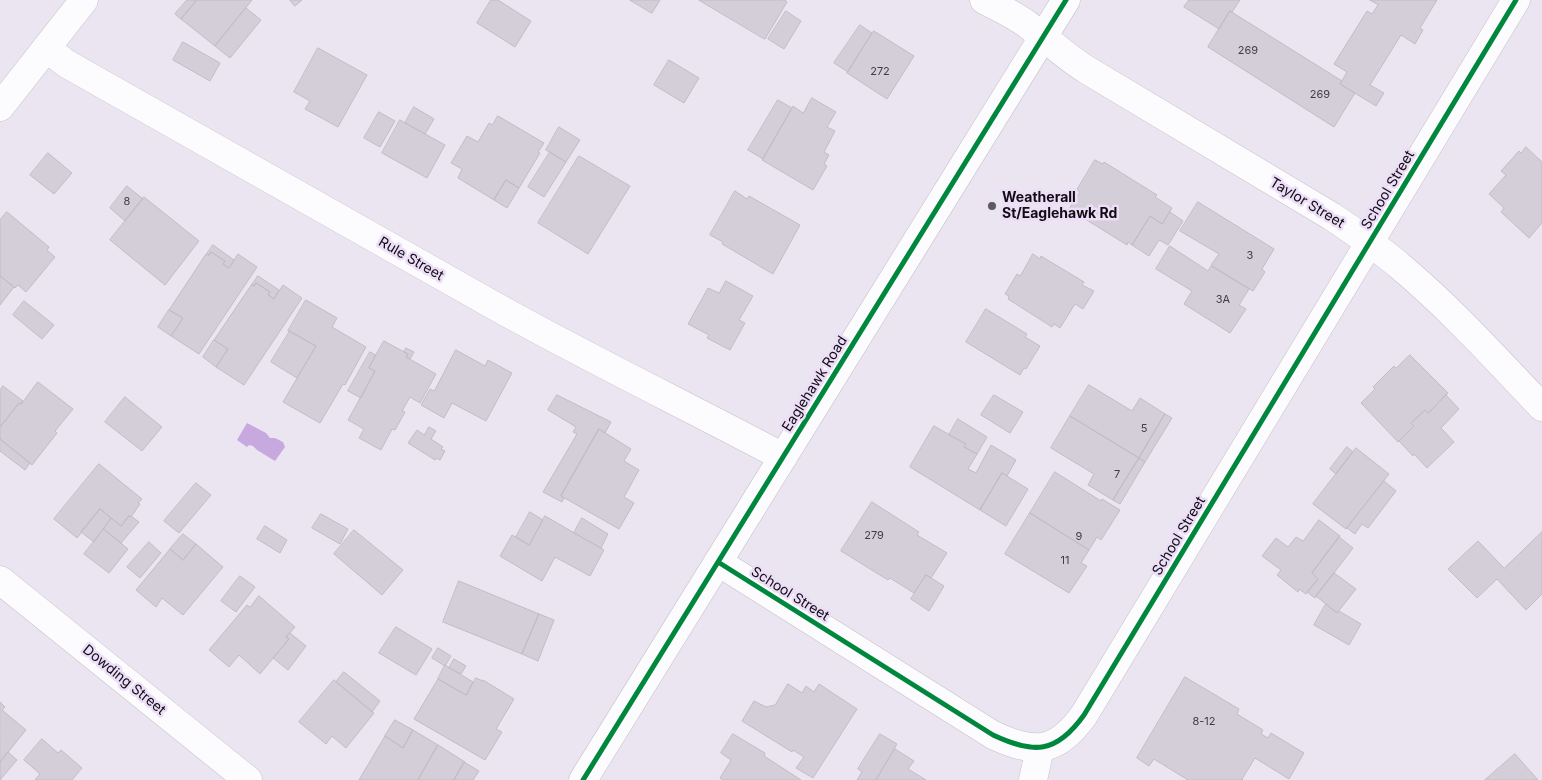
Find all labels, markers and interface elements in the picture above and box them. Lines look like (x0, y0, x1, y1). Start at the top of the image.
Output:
house number: 269 (1238, 44, 1258, 58)
house number: 272 (870, 65, 890, 79)
house number: 269 (1310, 88, 1330, 102)
street label: School Street (1358, 148, 1418, 232)
street label: Taylor Street (1267, 174, 1347, 232)
place label: Weatherall St/Eaglehawk Rd (1002, 190, 1117, 222)
house number: 8 (124, 195, 130, 209)
marker: Weatherall St/Eaglehawk Rd (986, 200, 998, 212)
street label: Rule Street (376, 234, 446, 284)
house number: 3 (1247, 249, 1253, 263)
house number: 3A (1216, 293, 1230, 307)
street label: Eaglehawk Road (779, 333, 851, 435)
house number: 5 (1141, 422, 1147, 436)
house number: 7 (1114, 468, 1120, 482)
street label: School Street (1149, 494, 1209, 578)
house number: 279 (864, 529, 884, 543)
house number: 9 (1076, 530, 1082, 544)
house number: 11 (1061, 554, 1069, 568)
street label: School Street (748, 563, 832, 625)
street label: Dowding Street (79, 641, 169, 719)
house number: 8-12 (1192, 715, 1216, 729)

